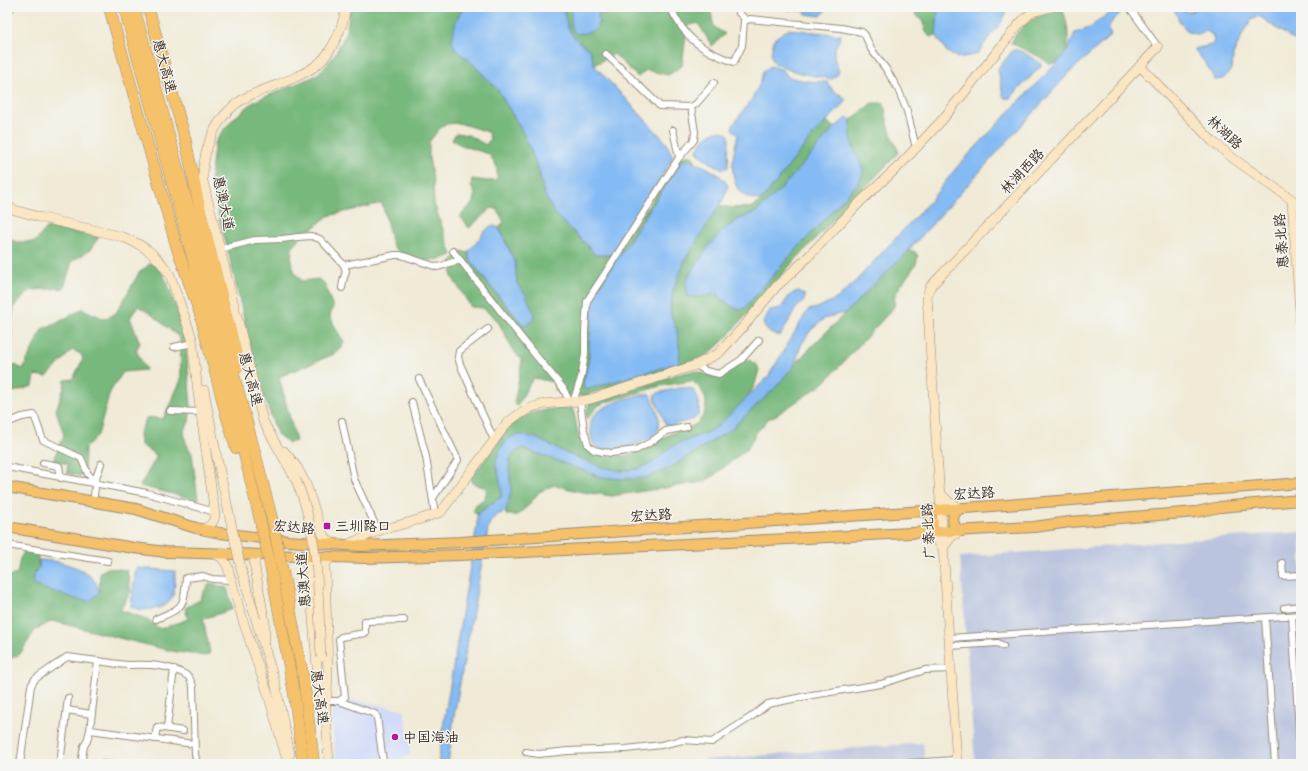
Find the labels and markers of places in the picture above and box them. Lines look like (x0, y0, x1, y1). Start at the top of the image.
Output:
place label: 三圳路口 (335, 516, 391, 538)
marker: 三圳路口 (322, 521, 332, 531)
place label: 中国海油 (403, 727, 459, 749)
marker: 中国海油 (390, 732, 400, 742)

